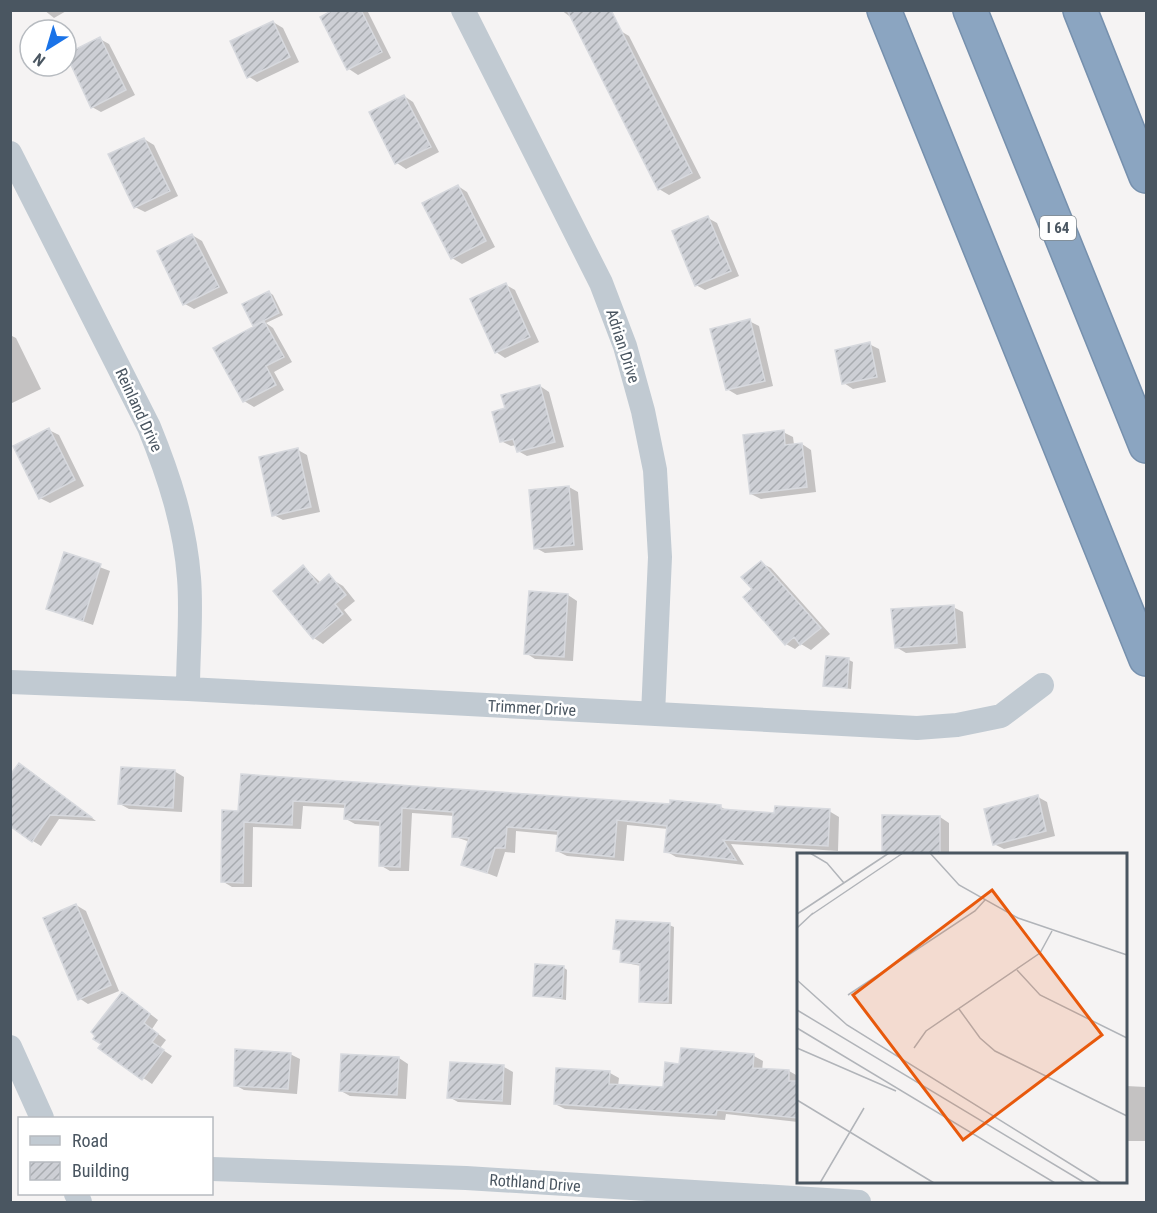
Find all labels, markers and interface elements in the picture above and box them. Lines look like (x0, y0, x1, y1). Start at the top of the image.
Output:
north arrow (18, 18, 78, 78)
text: N (30, 49, 49, 70)
road number: I 64 (1040, 216, 1076, 240)
street label: Adrian Drive (602, 307, 644, 385)
street label: Reinland Drive (111, 365, 167, 455)
street label: Trimmer Drive (487, 696, 577, 720)
inset map (797, 853, 1127, 1183)
legend (18, 1117, 213, 1195)
text: Road (72, 1130, 108, 1151)
text: Building (72, 1160, 129, 1181)
street label: Rothland Drive (489, 1170, 581, 1196)

